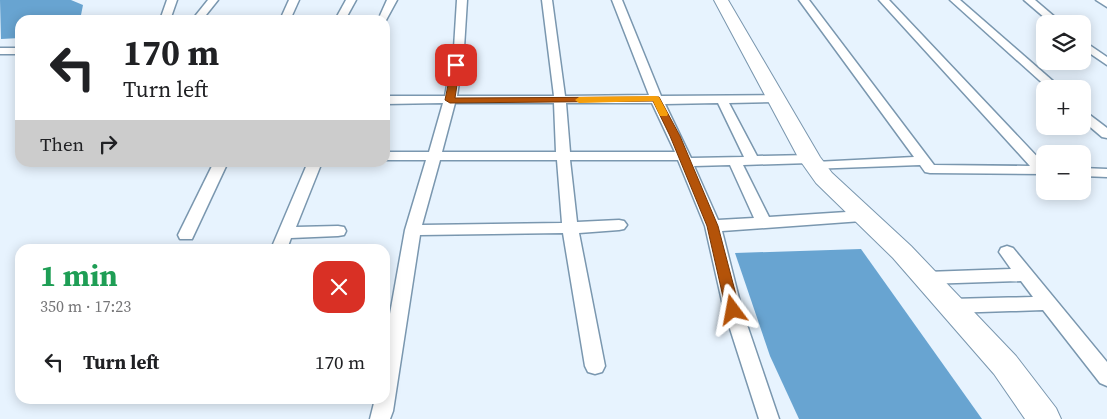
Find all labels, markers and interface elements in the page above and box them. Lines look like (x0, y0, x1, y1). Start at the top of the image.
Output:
map controls (1036, 15, 1091, 200)
button: layers (1036, 15, 1091, 70)
text: 170 m (123, 29, 219, 77)
icon: left (40, 35, 105, 100)
pin (435, 44, 477, 86)
icon: arrive (442, 51, 470, 79)
text: Turn left (123, 74, 208, 104)
button: + (1036, 80, 1091, 135)
icon: right (94, 130, 122, 158)
text: Then (40, 131, 84, 157)
button: − (1036, 145, 1091, 200)
text: 1 min (40, 255, 118, 296)
button: close (313, 261, 365, 313)
position arrow (706, 283, 758, 335)
text: 350 m · 17:23 (40, 295, 131, 317)
icon: left (40, 348, 68, 376)
text: Turn left (83, 349, 159, 375)
text: 170 m (315, 349, 365, 375)

